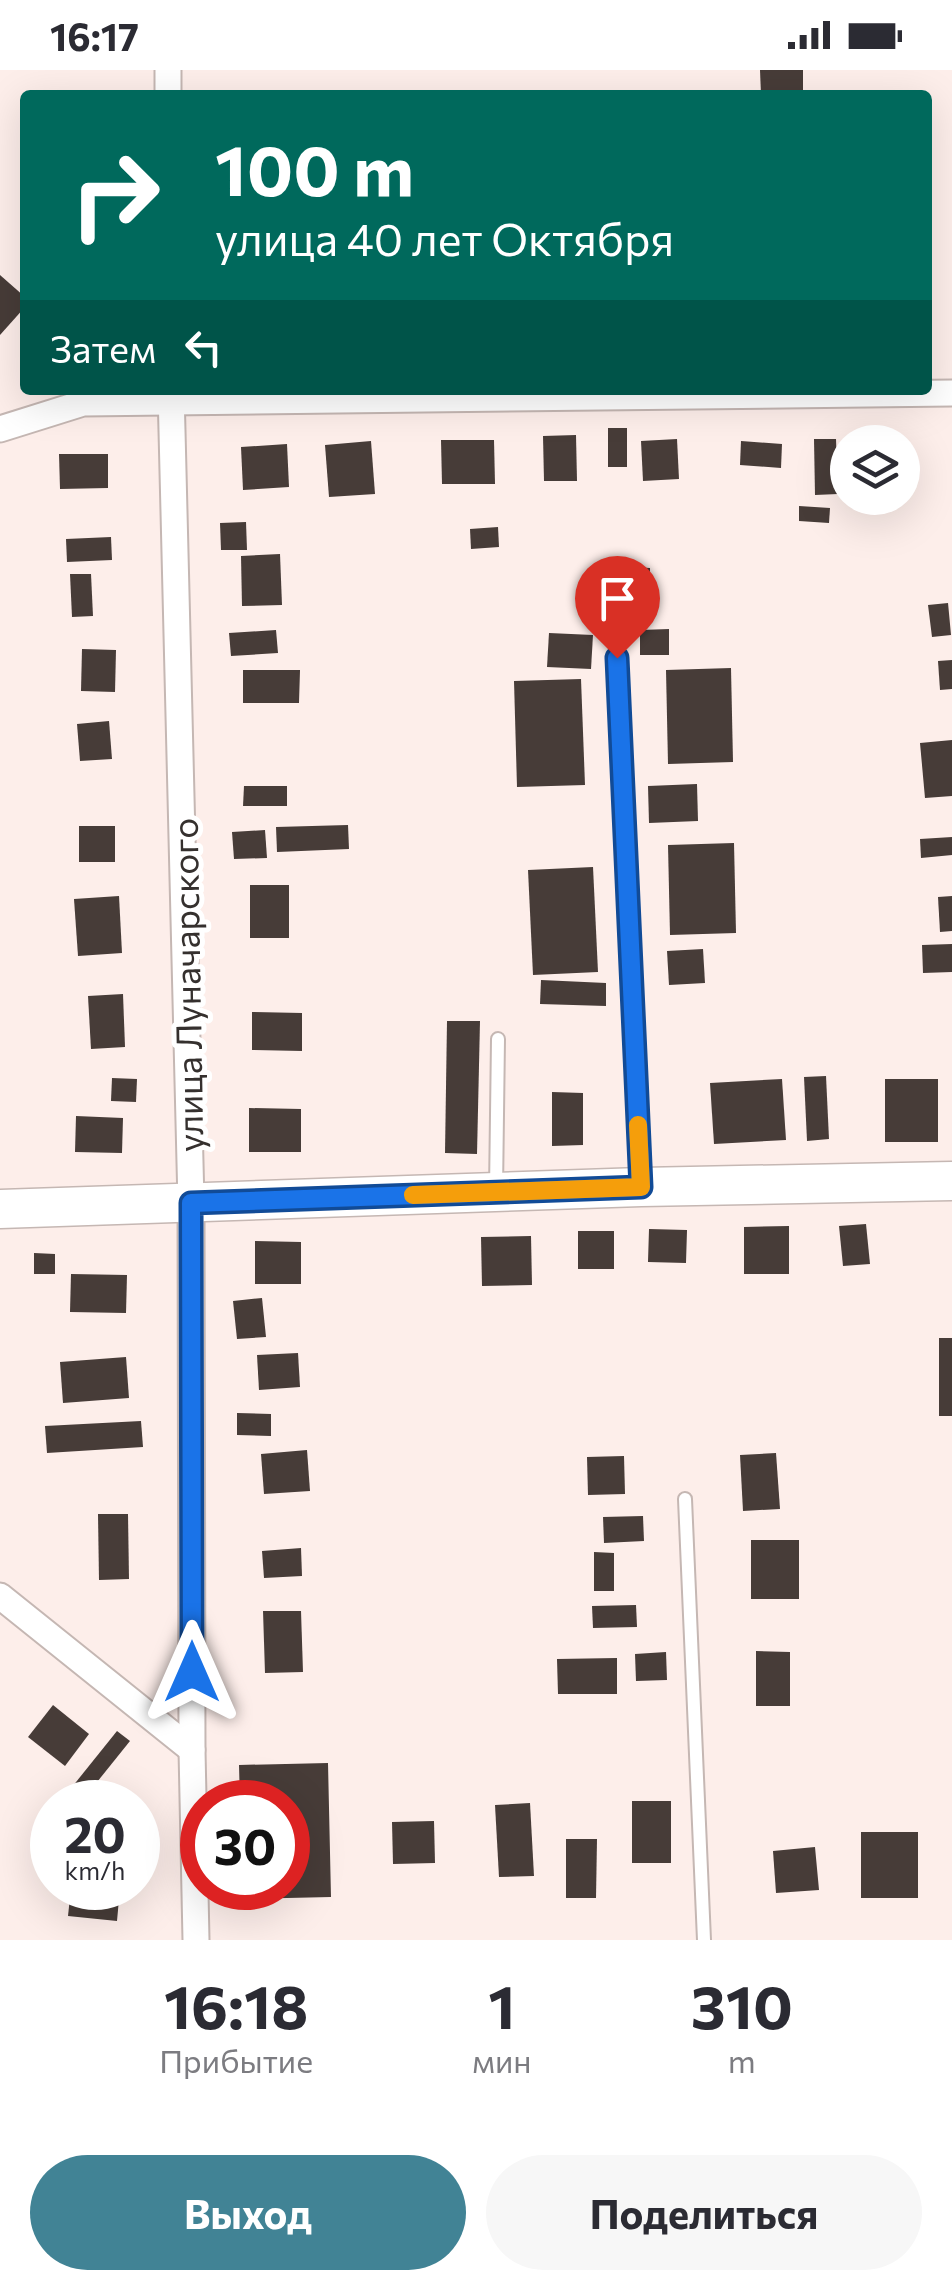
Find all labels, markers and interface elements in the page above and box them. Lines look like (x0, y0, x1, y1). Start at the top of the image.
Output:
text: 16:17 (50, 12, 139, 59)
text: 100 m (215, 125, 414, 210)
icon: right (50, 130, 180, 260)
text: улица 40 лет Октября (215, 210, 674, 265)
icon: left (176, 320, 231, 375)
text: Затем (50, 324, 156, 371)
map controls (830, 425, 920, 515)
button: layers (830, 425, 920, 515)
pin (575, 556, 660, 659)
icon: arrive (590, 571, 645, 626)
street label: улица Луначарского (162, 818, 210, 1152)
position arrow (140, 1620, 244, 1724)
speed limit sign: 30 (180, 1780, 310, 1910)
text: 20 (64, 1802, 126, 1863)
text: km/h (65, 1855, 125, 1885)
text: 16:18 (164, 1968, 308, 2041)
text: 1 (488, 1968, 516, 2041)
text: 310 (691, 1968, 793, 2041)
text: Прибытие (159, 2040, 313, 2080)
text: мин (472, 2040, 532, 2080)
text: m (728, 2040, 756, 2080)
button: Выход (30, 2155, 466, 2270)
button: Поделиться (486, 2155, 922, 2270)

